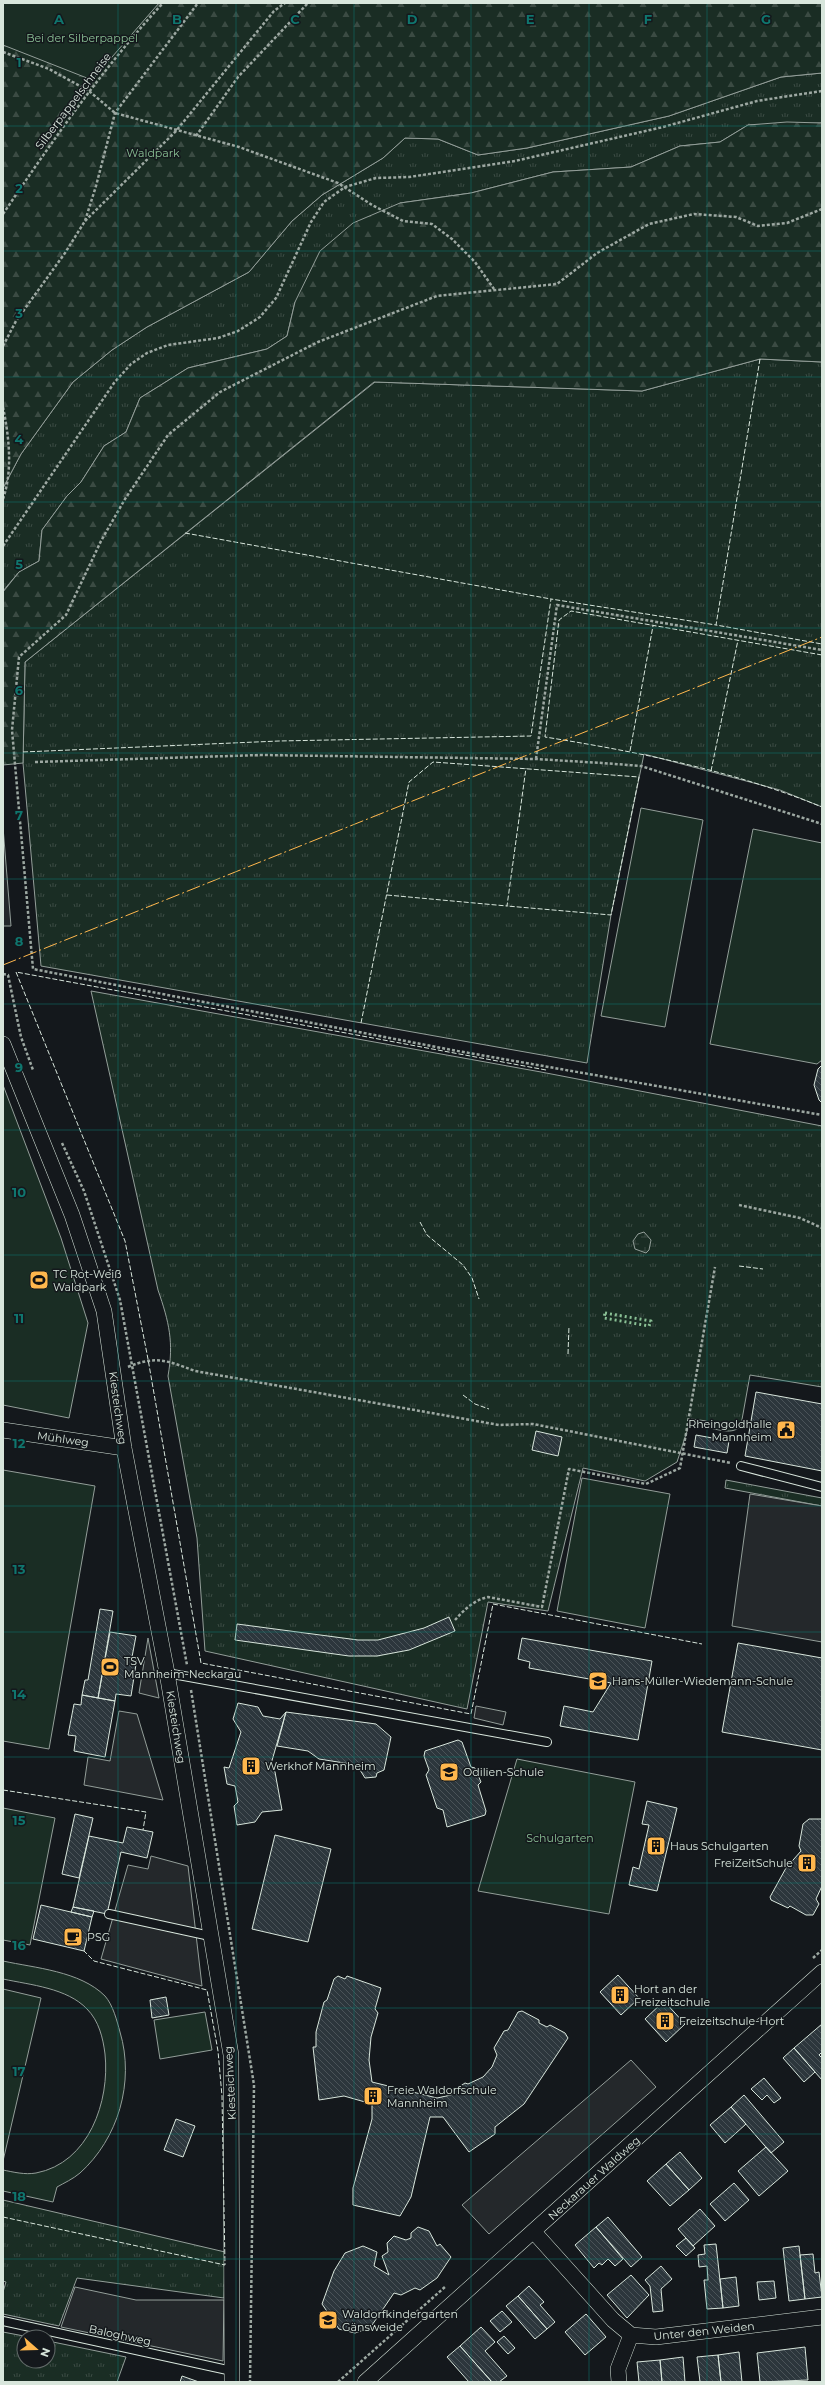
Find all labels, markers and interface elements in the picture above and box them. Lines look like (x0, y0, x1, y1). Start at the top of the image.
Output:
text: A (53, 11, 65, 27)
text: B (172, 11, 182, 27)
text: C (290, 11, 300, 27)
text: D (407, 11, 418, 27)
text: E (526, 11, 535, 27)
text: F (644, 11, 652, 27)
text: G (761, 11, 771, 27)
park label: Bei der Silberpappel (26, 31, 138, 45)
street label: Silberpappelschneise (32, 50, 114, 152)
text: 1 (16, 54, 22, 70)
park label: Waldpark (126, 146, 180, 160)
text: 2 (15, 180, 23, 196)
text: 3 (14, 305, 23, 321)
text: 4 (15, 431, 24, 447)
text: 5 (15, 556, 23, 572)
text: 6 (15, 682, 24, 698)
text: 7 (15, 807, 23, 823)
text: 8 (15, 933, 24, 949)
text: 9 (15, 1059, 23, 1075)
text: 10 (12, 1184, 26, 1200)
place label: TC Rot-Weiß Waldpark (53, 1267, 122, 1294)
sports icon: TC Rot-Weiß Waldpark (28, 1269, 50, 1291)
text: 11 (14, 1310, 24, 1326)
street label: Kiesteichweg (106, 1370, 130, 1446)
place label: Rheingoldhalle Mannheim (688, 1417, 772, 1444)
public building icon: Rheingoldhalle Mannheim (775, 1419, 797, 1441)
street label: Mühlweg (36, 1428, 90, 1450)
text: 12 (13, 1435, 26, 1451)
text: 13 (13, 1561, 26, 1577)
place label: TSV Mannheim-Neckarau (124, 1654, 241, 1681)
sports icon: TSV Mannheim-Neckarau (99, 1656, 121, 1678)
school or university icon: Hans-Müller-Wiedemann-Schule (587, 1670, 609, 1692)
place label: Hans-Müller-Wiedemann-Schule (612, 1674, 794, 1688)
text: 14 (12, 1686, 26, 1702)
street label: Kiesteichweg (163, 1689, 189, 1765)
building icon: Werkhof Mannheim (240, 1755, 262, 1777)
place label: Werkhof Mannheim (265, 1759, 376, 1773)
school or university icon: Odilien-Schule (438, 1761, 460, 1783)
place label: Odilien-Schule (463, 1765, 544, 1779)
text: 15 (13, 1812, 26, 1828)
park label: Schulgarten (526, 1831, 594, 1845)
building icon: Haus Schulgarten (645, 1835, 667, 1857)
place label: Haus Schulgarten (670, 1839, 769, 1853)
building icon: FreiZeitSchule (796, 1852, 818, 1874)
place label: FreiZeitSchule (714, 1856, 793, 1870)
cafe icon: PSG (62, 1926, 84, 1948)
place label: PSG (87, 1930, 110, 1944)
text: 16 (12, 1937, 26, 1953)
place label: Hort an der Freizeitschule (634, 1982, 710, 2009)
building icon: Hort an der Freizeitschule (609, 1984, 631, 2006)
building icon: Freizeitschule-Hort (654, 2010, 676, 2032)
place label: Freizeitschule-Hort (679, 2014, 785, 2028)
street label: Kiesteichweg (221, 2046, 239, 2120)
text: 17 (12, 2063, 26, 2079)
place label: Freie Waldorfschule Mannheim (387, 2083, 497, 2110)
building icon: Freie Waldorfschule Mannheim (362, 2085, 384, 2107)
street label: Neckarauer Waldweg (545, 2133, 643, 2223)
text: 18 (12, 2188, 26, 2204)
place label: Waldorfkindergarten Gänsweide (342, 2307, 458, 2334)
school or university icon: Waldorfkindergarten Gänsweide (317, 2309, 339, 2331)
street label: Unter den Weiden (653, 2319, 755, 2343)
street label: Baloghweg (88, 2322, 152, 2348)
north arrow (16, 2329, 56, 2369)
text: N (37, 2346, 53, 2359)

